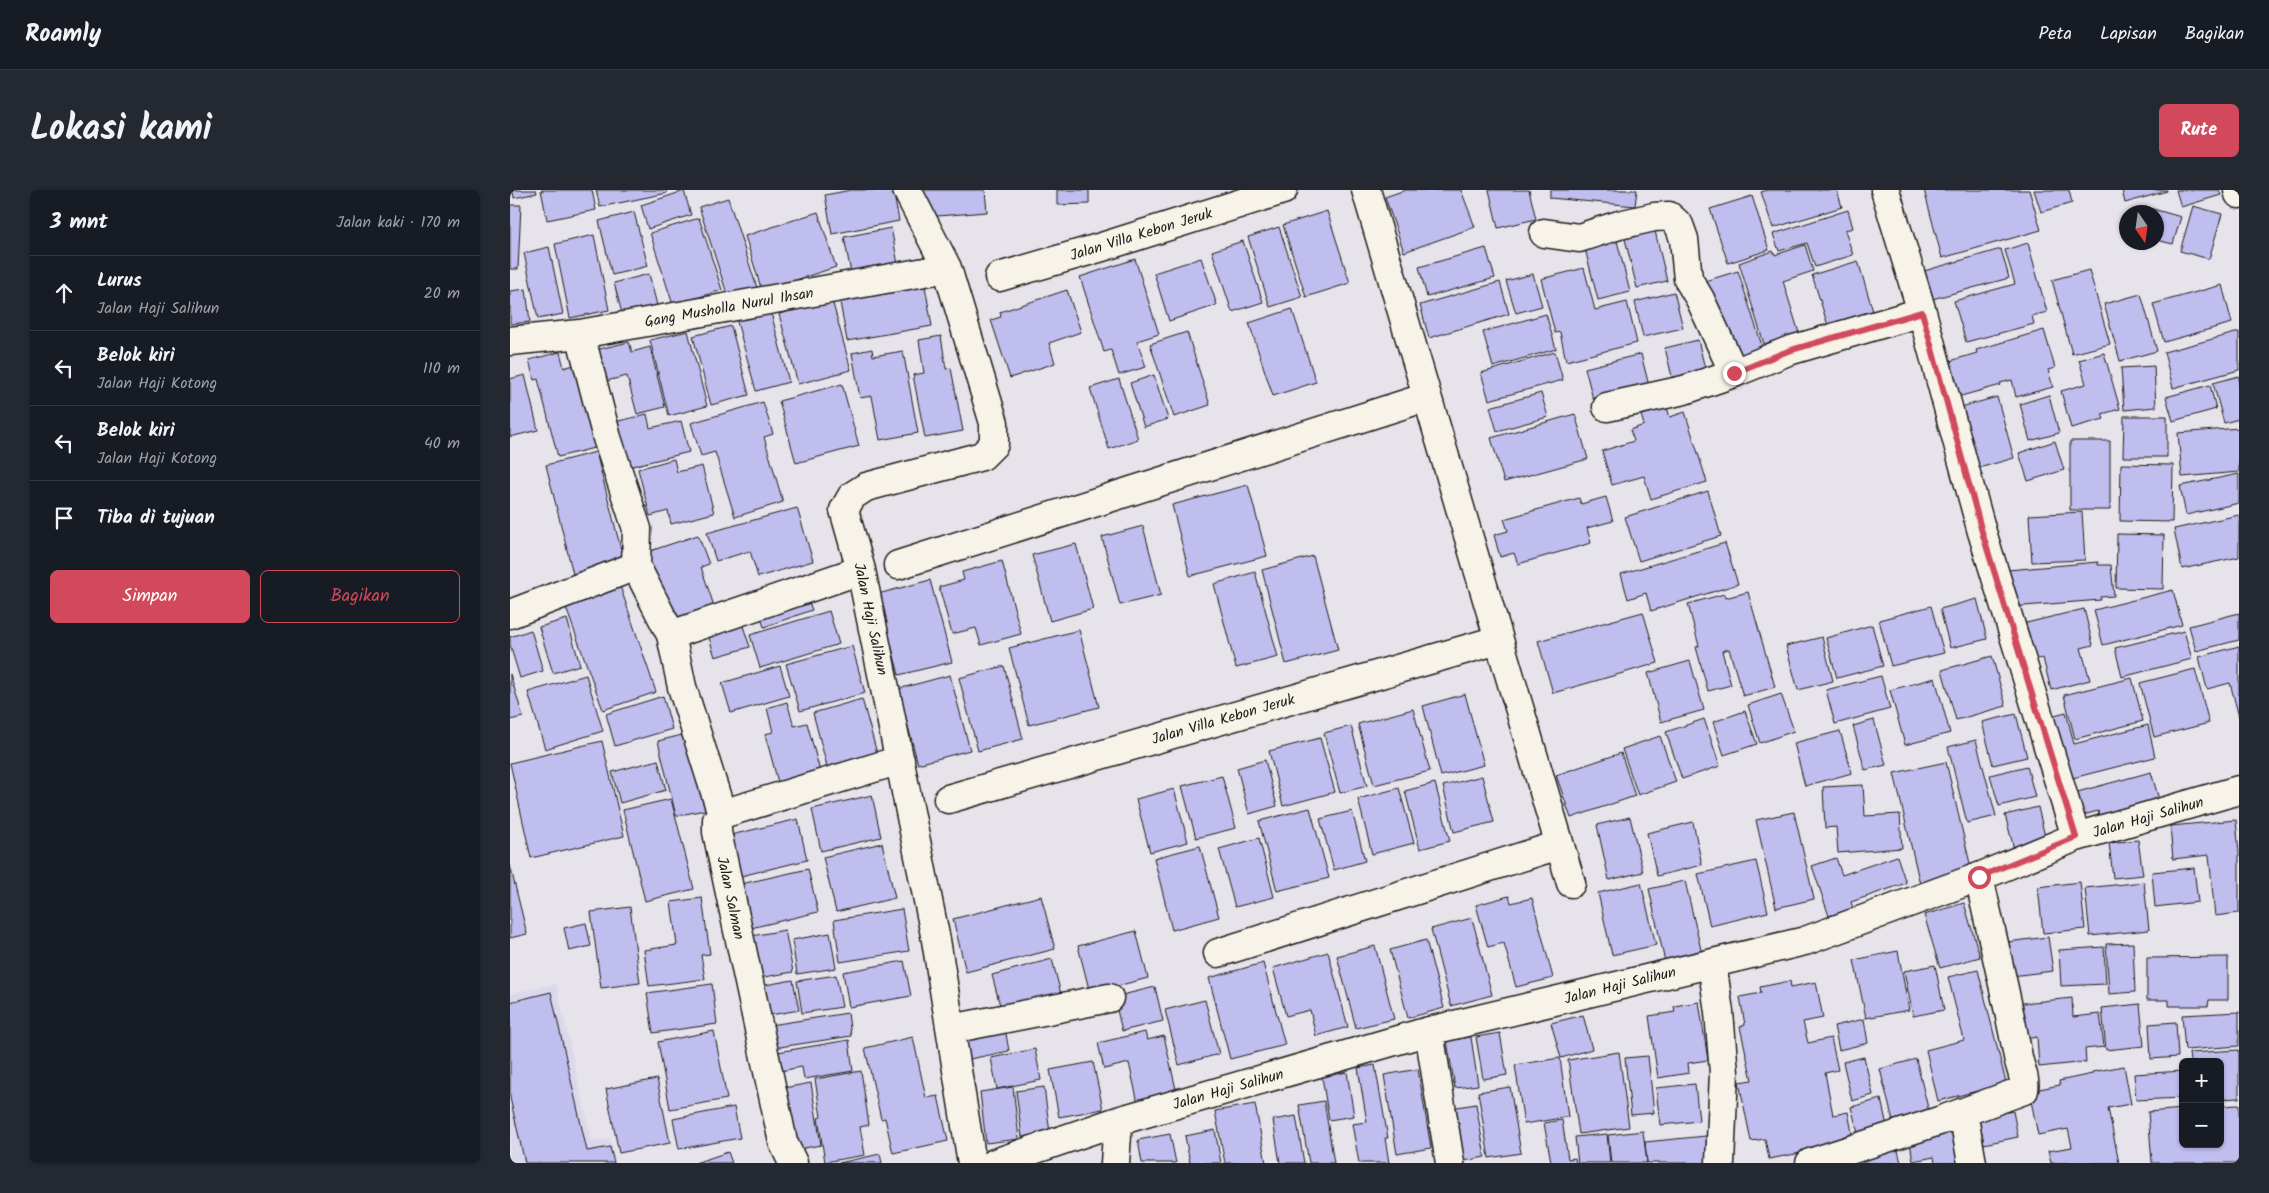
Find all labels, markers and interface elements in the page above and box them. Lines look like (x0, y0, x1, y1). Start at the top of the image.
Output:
text: Roamly (25, 15, 101, 54)
text: Peta (2039, 20, 2072, 49)
text: Lapisan (2100, 20, 2157, 49)
text: Bagikan (2185, 20, 2244, 49)
text: Lokasi kami (30, 102, 212, 158)
button: Rute (2159, 104, 2239, 157)
street label: Jalan Villa Kebon Jeruk (1067, 202, 1216, 268)
north arrow (2119, 205, 2164, 250)
text: 3 mnt (50, 206, 108, 239)
text: Jalan kaki · 170 m (336, 210, 460, 235)
text: Lurus (97, 266, 142, 296)
icon: ahead (50, 279, 78, 307)
text: 20 m (424, 281, 460, 306)
street label: Gang Musholla Nurul Ihsan (643, 281, 816, 335)
text: Jalan Haji Salihun (97, 296, 219, 321)
text: Belok kiri (97, 341, 175, 371)
icon: left (50, 354, 78, 382)
text: 110 m (423, 356, 460, 381)
route end (1723, 362, 1746, 385)
text: Jalan Haji Kotong (97, 371, 217, 396)
text: Belok kiri (97, 416, 175, 446)
icon: left (50, 429, 78, 457)
text: 40 m (424, 431, 460, 456)
text: Jalan Haji Kotong (97, 446, 217, 471)
text: Tiba di tujuan (97, 503, 215, 533)
icon: arrive (50, 504, 78, 532)
street label: Jalan Haji Salihun (846, 561, 894, 678)
button: Simpan (50, 570, 250, 623)
button: Bagikan (260, 570, 460, 623)
street label: Jalan Villa Kebon Jeruk (1149, 688, 1299, 752)
street label: Jalan Haji Salihun (2090, 791, 2207, 845)
street label: Jalan Salman (710, 854, 751, 942)
route start (1968, 866, 1991, 889)
street label: Jalan Haji Salihun (1562, 960, 1679, 1011)
map controls (2179, 1058, 2224, 1148)
button: + (2179, 1058, 2224, 1103)
street label: Jalan Haji Salihun (1170, 1063, 1287, 1117)
button: − (2179, 1103, 2224, 1148)

